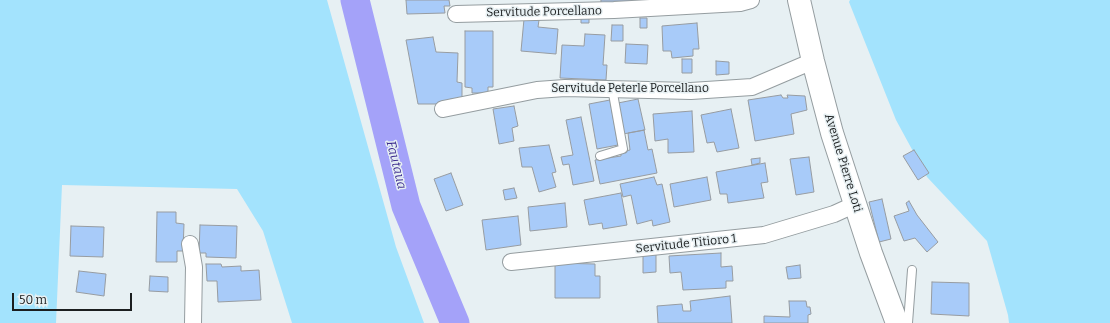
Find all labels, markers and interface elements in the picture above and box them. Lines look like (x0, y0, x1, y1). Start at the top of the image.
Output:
street label: Servitude Porcellano (486, 4, 602, 20)
street label: Servitude Peterle Porcellano (551, 82, 709, 96)
street label: Avenue Pierre Loti (821, 112, 865, 214)
water label: Fautaua (382, 139, 410, 191)
street label: Servitude Titioro 1 (635, 232, 737, 256)
scale bar (14, 285, 134, 311)
text: 50 m (19, 293, 47, 307)

